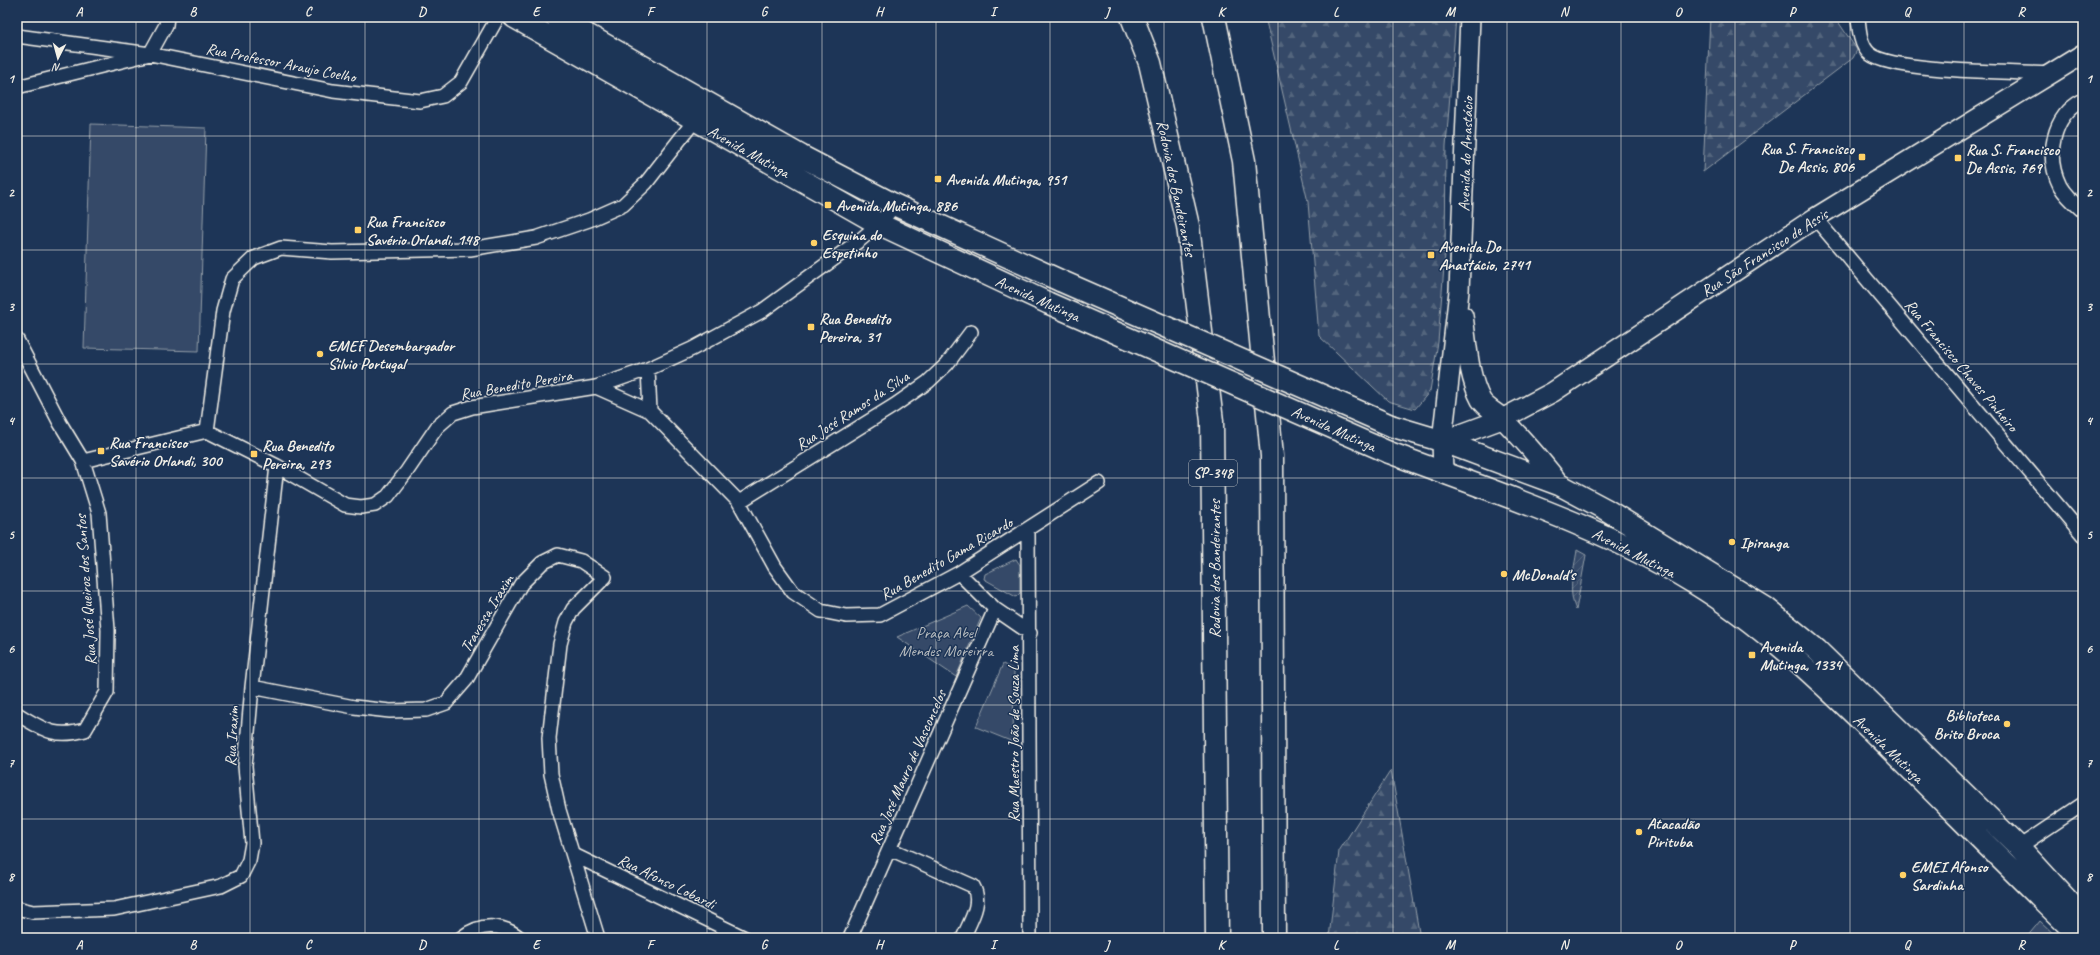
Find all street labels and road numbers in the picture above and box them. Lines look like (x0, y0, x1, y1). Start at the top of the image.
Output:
street label: Rua Professor Araujo Coelho (204, 39, 360, 88)
street label: Avenida do Anastácio (1454, 94, 1478, 212)
street label: Rodovia dos Bandeirantes (1152, 118, 1201, 260)
street label: Avenida Mutinga (704, 121, 794, 183)
street label: Rua São Francisco de Assis (1697, 204, 1833, 301)
street label: Avenida Mutinga (992, 271, 1084, 327)
street label: Rua Francisco Chaves Pinheiro (1900, 295, 2024, 438)
street label: Rua Benedito Pereira (459, 365, 575, 405)
street label: Rua José Ramos da Silva (792, 366, 914, 455)
street label: Avenida Mutinga (1288, 401, 1380, 457)
road number: SP-348 (1189, 460, 1237, 486)
street label: Rodovia dos Bandeirantes (1205, 498, 1225, 638)
street label: Rua José Queiroz dos Santos (71, 512, 101, 666)
street label: Rua Benedito Gama Ricardo (877, 512, 1018, 605)
street label: Avenida Mutinga (1589, 523, 1680, 583)
street label: Travessa Iraxim (456, 569, 519, 656)
street label: Rua Maestro João de Souza Lima (1004, 645, 1024, 822)
street label: Rua José Mauro de Vasconcelos (865, 686, 952, 848)
street label: Rua Iraxim (220, 704, 244, 767)
street label: Avenida Mutinga (1849, 710, 1929, 788)
street label: Rua Afonso Lobardi (615, 850, 720, 915)

